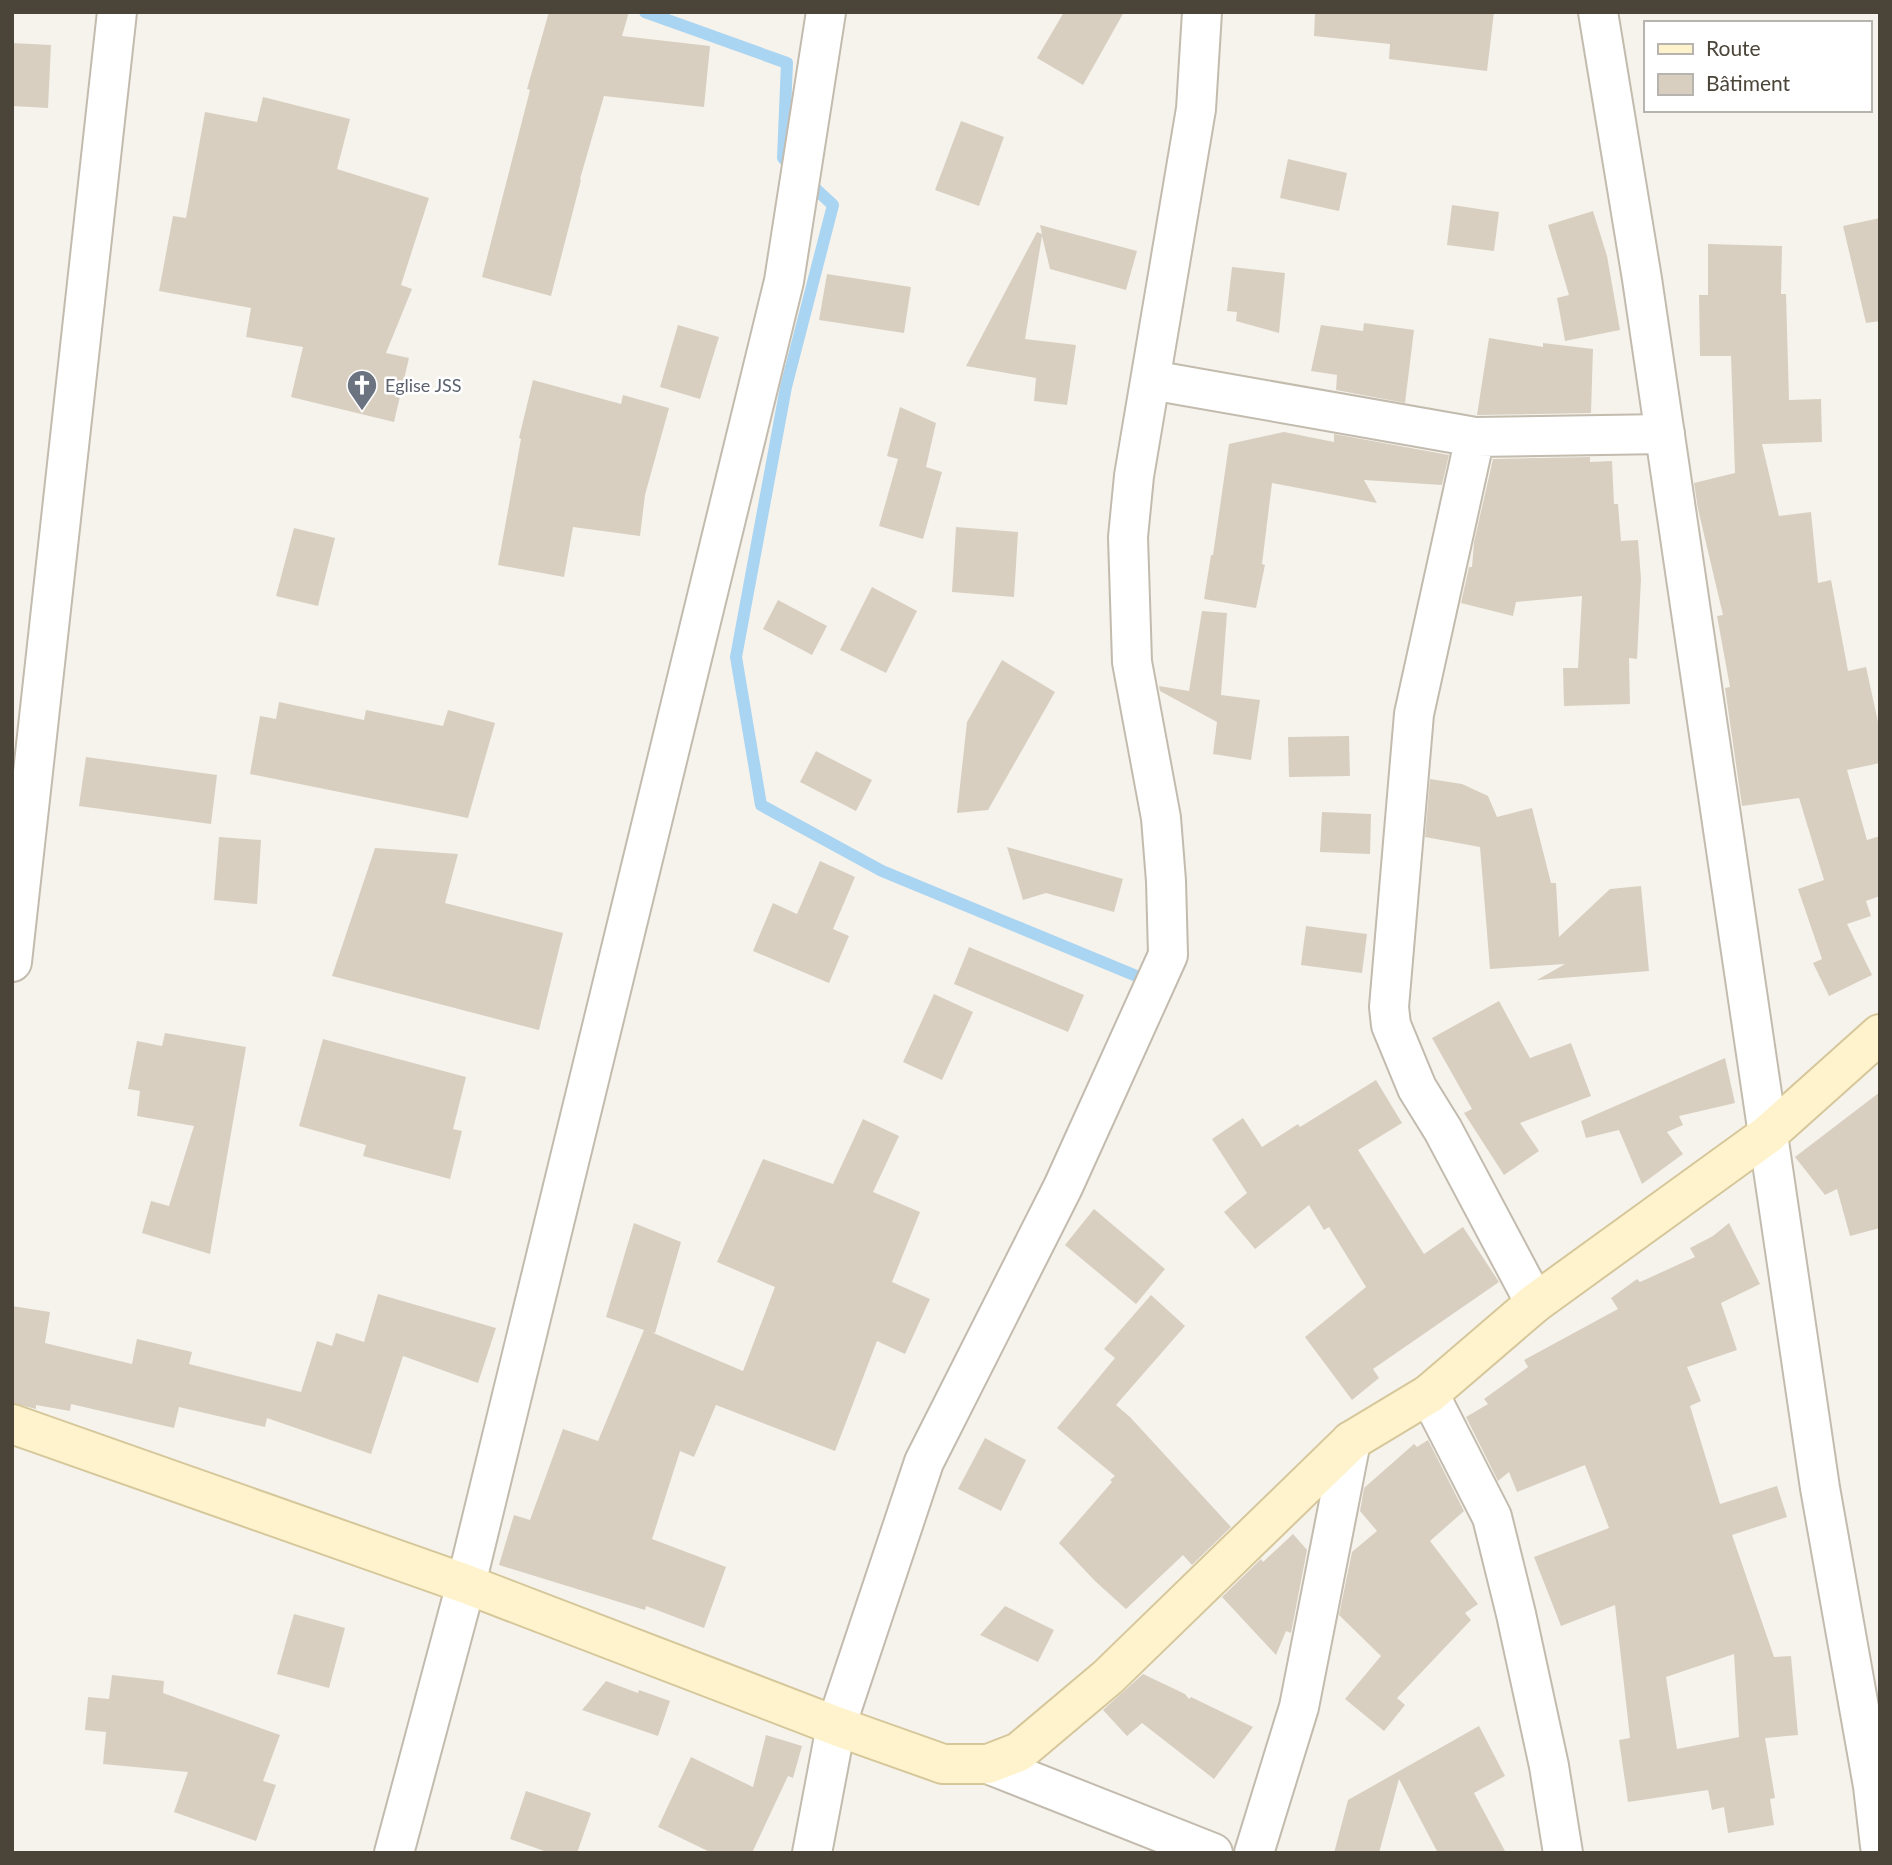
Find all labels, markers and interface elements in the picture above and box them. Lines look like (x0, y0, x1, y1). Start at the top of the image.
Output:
legend (1644, 21, 1871, 112)
text: Route (1706, 35, 1761, 60)
text: Bâtiment (1706, 70, 1791, 95)
church icon: Eglise JSS (345, 368, 379, 412)
place label: Eglise JSS (385, 374, 462, 396)

